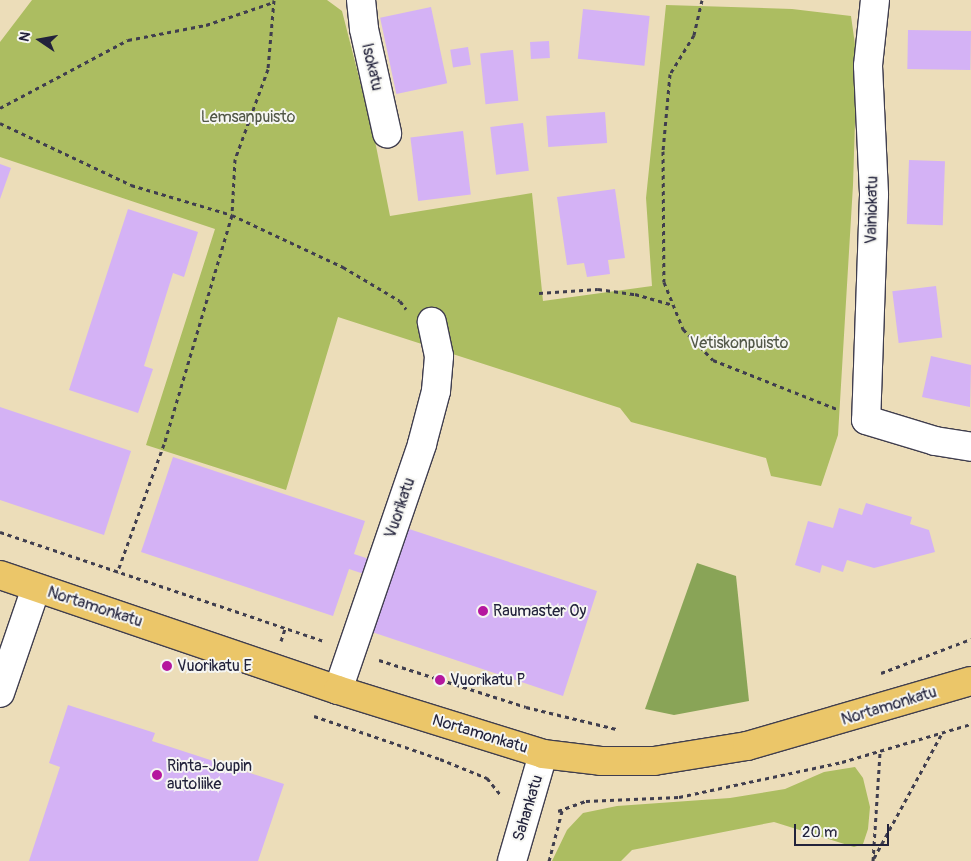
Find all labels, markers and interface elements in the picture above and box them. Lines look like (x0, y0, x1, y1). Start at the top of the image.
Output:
north arrow (15, 15, 65, 65)
text: N (16, 30, 34, 43)
street label: Isokatu (357, 41, 387, 93)
park label: Lemsanpuisto (201, 107, 295, 127)
street label: Vainiokatu (862, 176, 882, 244)
park label: Vetiskonpuisto (690, 333, 788, 353)
street label: Vuorikatu (381, 475, 419, 541)
street label: Nortamonkatu (45, 583, 145, 631)
place label: Raumaster Oy (493, 601, 586, 621)
marker: Raumaster Oy (477, 605, 489, 617)
place label: Vuorikatu E (177, 656, 252, 676)
marker: Vuorikatu E (161, 660, 173, 672)
place label: Vuorikatu P (450, 670, 525, 690)
marker: Vuorikatu P (434, 674, 446, 686)
street label: Nortamonkatu (839, 682, 939, 730)
street label: Nortamonkatu (430, 710, 530, 758)
place label: Rinta-Joupin autoliike (167, 756, 252, 794)
marker: Rinta-Joupin autoliike (151, 769, 163, 781)
street label: Sahankatu (509, 772, 547, 844)
scale bar (796, 814, 891, 846)
text: 20 m (802, 823, 837, 842)

